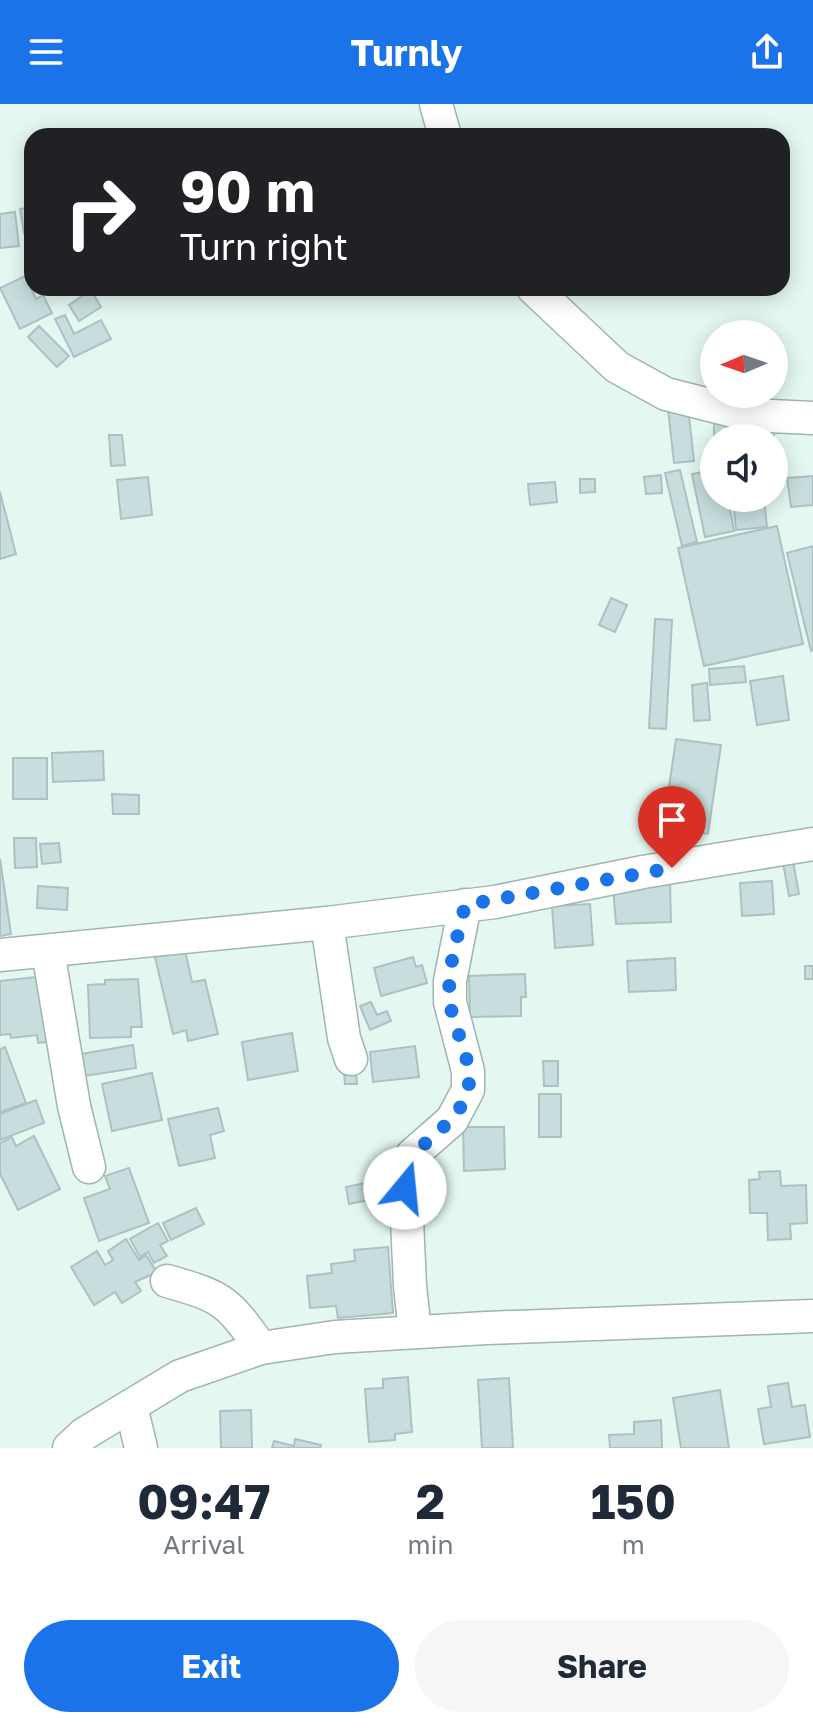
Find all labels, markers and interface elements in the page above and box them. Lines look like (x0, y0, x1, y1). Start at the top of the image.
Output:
icon: menu (24, 30, 68, 74)
icon: share (745, 30, 789, 74)
text: Turnly (350, 31, 463, 74)
text: 90 m (180, 157, 315, 224)
icon: right (48, 160, 152, 264)
text: Turn right (180, 225, 348, 268)
north arrow (700, 320, 788, 408)
map controls (700, 320, 788, 512)
button: sound (700, 424, 788, 512)
pin (638, 786, 706, 868)
icon: arrive (650, 798, 694, 842)
position arrow (363, 1146, 447, 1230)
text: 09:47 (137, 1472, 270, 1530)
text: 2 (416, 1472, 445, 1530)
text: 150 (591, 1472, 676, 1530)
text: Arrival (163, 1529, 244, 1560)
text: min (408, 1529, 453, 1560)
text: m (622, 1529, 645, 1560)
button: Exit (24, 1620, 399, 1712)
button: Share (415, 1620, 789, 1712)

